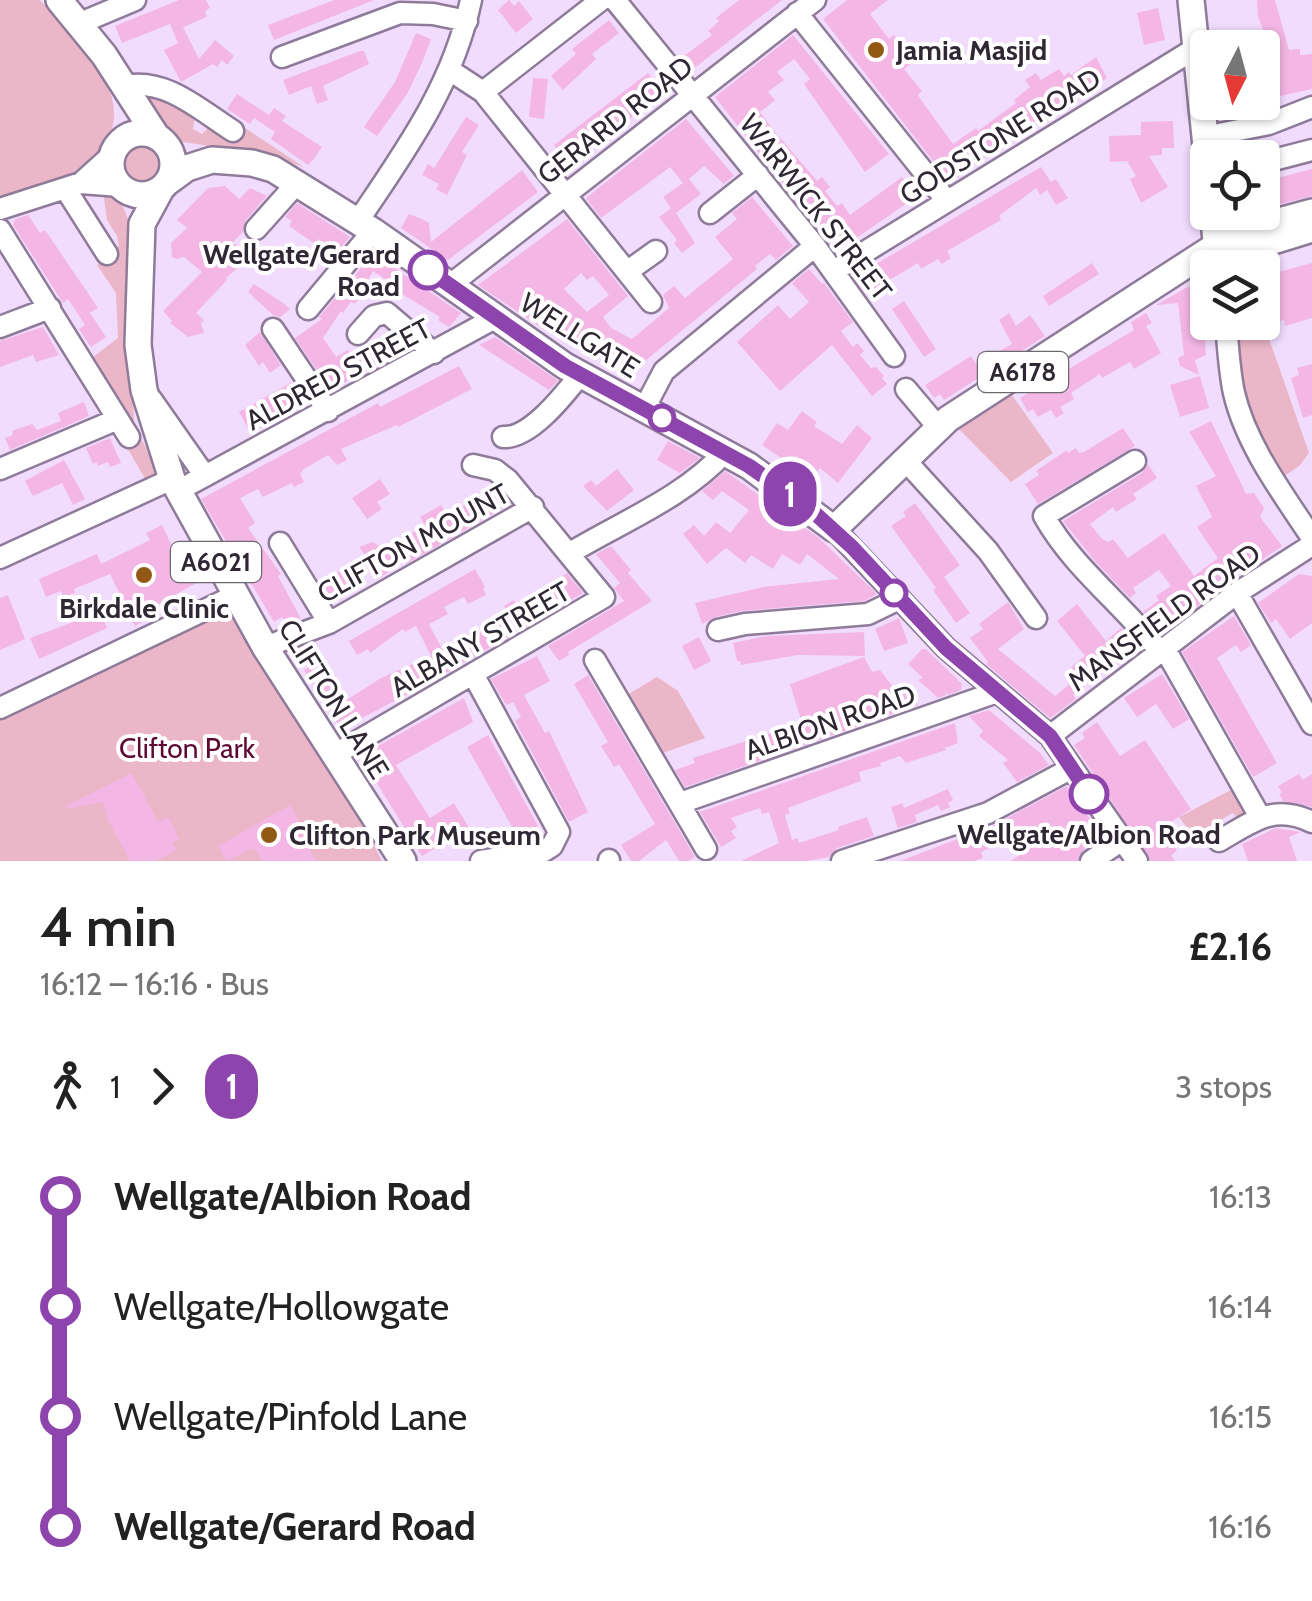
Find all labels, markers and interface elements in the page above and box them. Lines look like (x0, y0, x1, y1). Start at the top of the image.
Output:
north arrow (1190, 30, 1280, 120)
map controls (1190, 30, 1280, 340)
place label: Jamia Masjid (895, 33, 1047, 67)
marker: Jamia Masjid (865, 39, 887, 61)
street label: GERARD ROAD (531, 49, 699, 191)
street label: GODSTONE ROAD (893, 61, 1107, 211)
street label: WARWICK STREET (733, 107, 899, 307)
button: locate (1190, 140, 1280, 230)
place label: Wellgate/Gerard Road (203, 237, 400, 303)
button: layers (1190, 250, 1280, 340)
marker: Wellgate/Gerard Road (409, 251, 447, 289)
street label: WELLGATE (514, 285, 646, 385)
street label: ALDRED STREET (240, 311, 436, 437)
road number: A6178 (978, 352, 1068, 392)
unlabelled marker (649, 405, 675, 431)
line badge: 1 (758, 462, 822, 526)
text: 1 (784, 473, 796, 516)
street label: CLIFTON MOUNT (311, 476, 515, 610)
street label: MANSFIELD ROAD (1061, 536, 1267, 698)
road number: A6021 (171, 542, 261, 582)
marker: Birkdale Clinic (133, 564, 155, 586)
street label: ALBANY STREET (384, 574, 576, 704)
unlabelled marker (881, 580, 907, 606)
place label: Birkdale Clinic (59, 591, 229, 625)
street label: CLIFTON LANE (271, 613, 397, 785)
street label: ALBION ROAD (740, 677, 920, 767)
park label: Clifton Park (119, 731, 256, 765)
marker: Wellgate/Albion Road (1070, 775, 1108, 813)
place label: Wellgate/Albion Road (957, 817, 1221, 851)
place label: Clifton Park Museum (289, 818, 541, 852)
marker: Clifton Park Museum (258, 824, 280, 846)
text: 4 min (40, 893, 177, 960)
text: £2.16 (1189, 923, 1272, 970)
text: 16:12 – 16:16 · Bus (40, 964, 269, 1003)
icon: walk (40, 1059, 95, 1114)
icon: forward (135, 1059, 190, 1114)
text: 1 (225, 1065, 238, 1108)
text: 1 (110, 1067, 120, 1106)
text: 3 stops (1175, 1067, 1272, 1106)
text: Wellgate/Albion Road (114, 1173, 471, 1220)
text: 16:13 (1209, 1177, 1272, 1216)
text: Wellgate/Hollowgate (114, 1283, 449, 1330)
text: 16:14 (1208, 1287, 1272, 1326)
text: Wellgate/Pinfold Lane (114, 1393, 467, 1440)
text: 16:15 (1209, 1397, 1272, 1436)
text: Wellgate/Gerard Road (114, 1503, 476, 1550)
text: 16:16 (1208, 1507, 1272, 1546)

